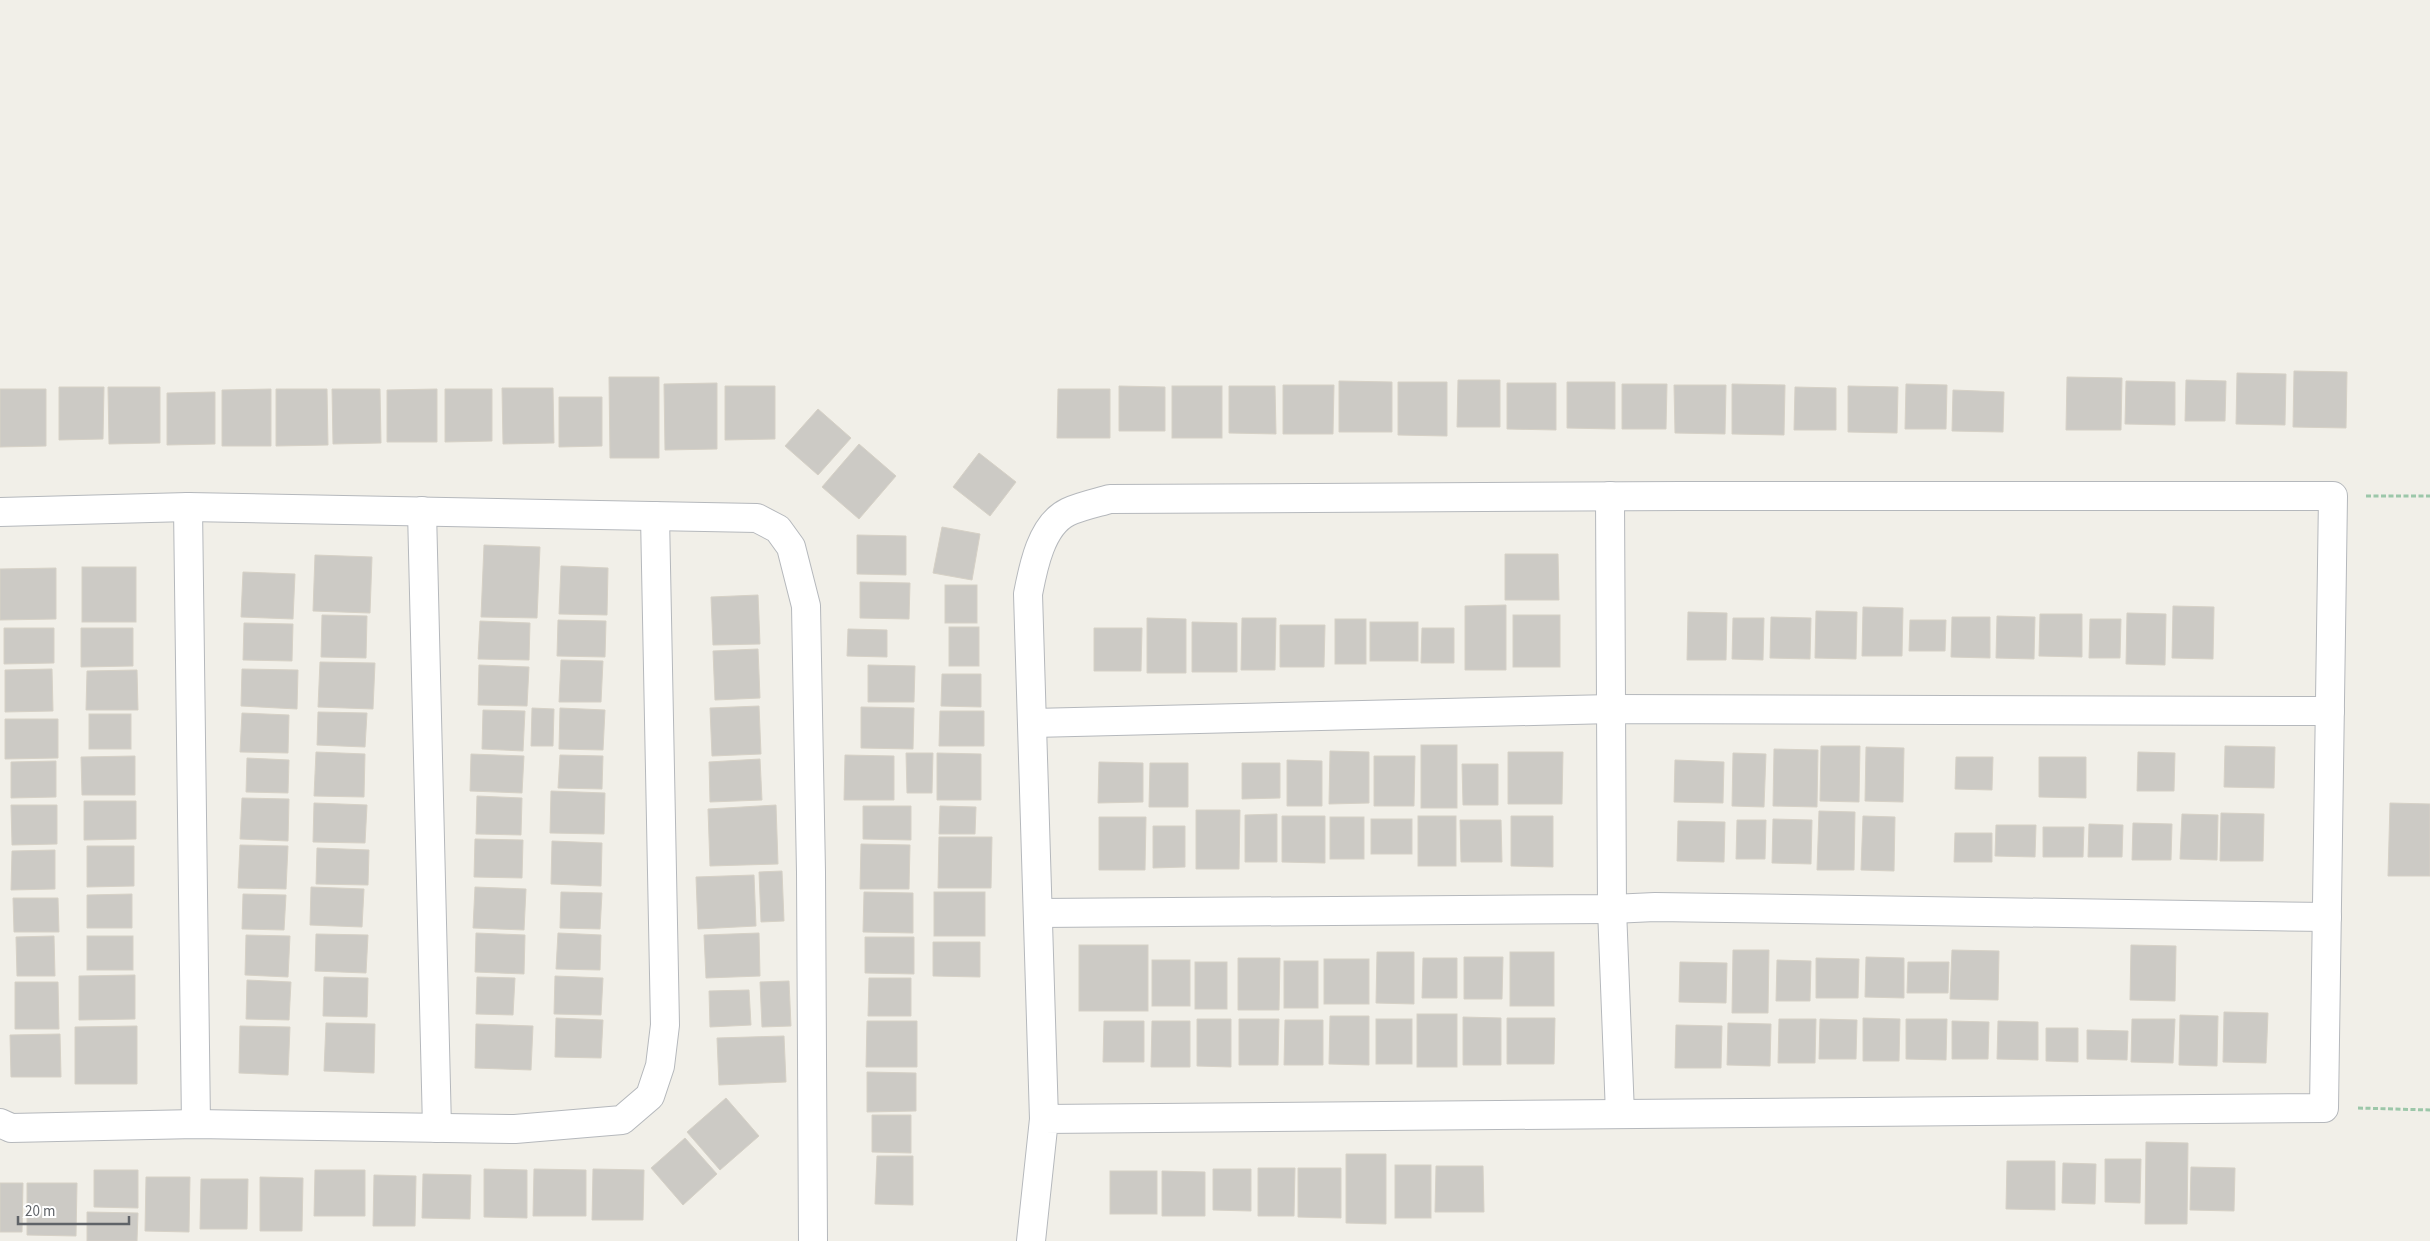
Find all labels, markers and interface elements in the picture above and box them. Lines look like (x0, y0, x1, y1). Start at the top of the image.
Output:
scale bar (18, 1194, 129, 1226)
text: 20 m (25, 1201, 55, 1222)

